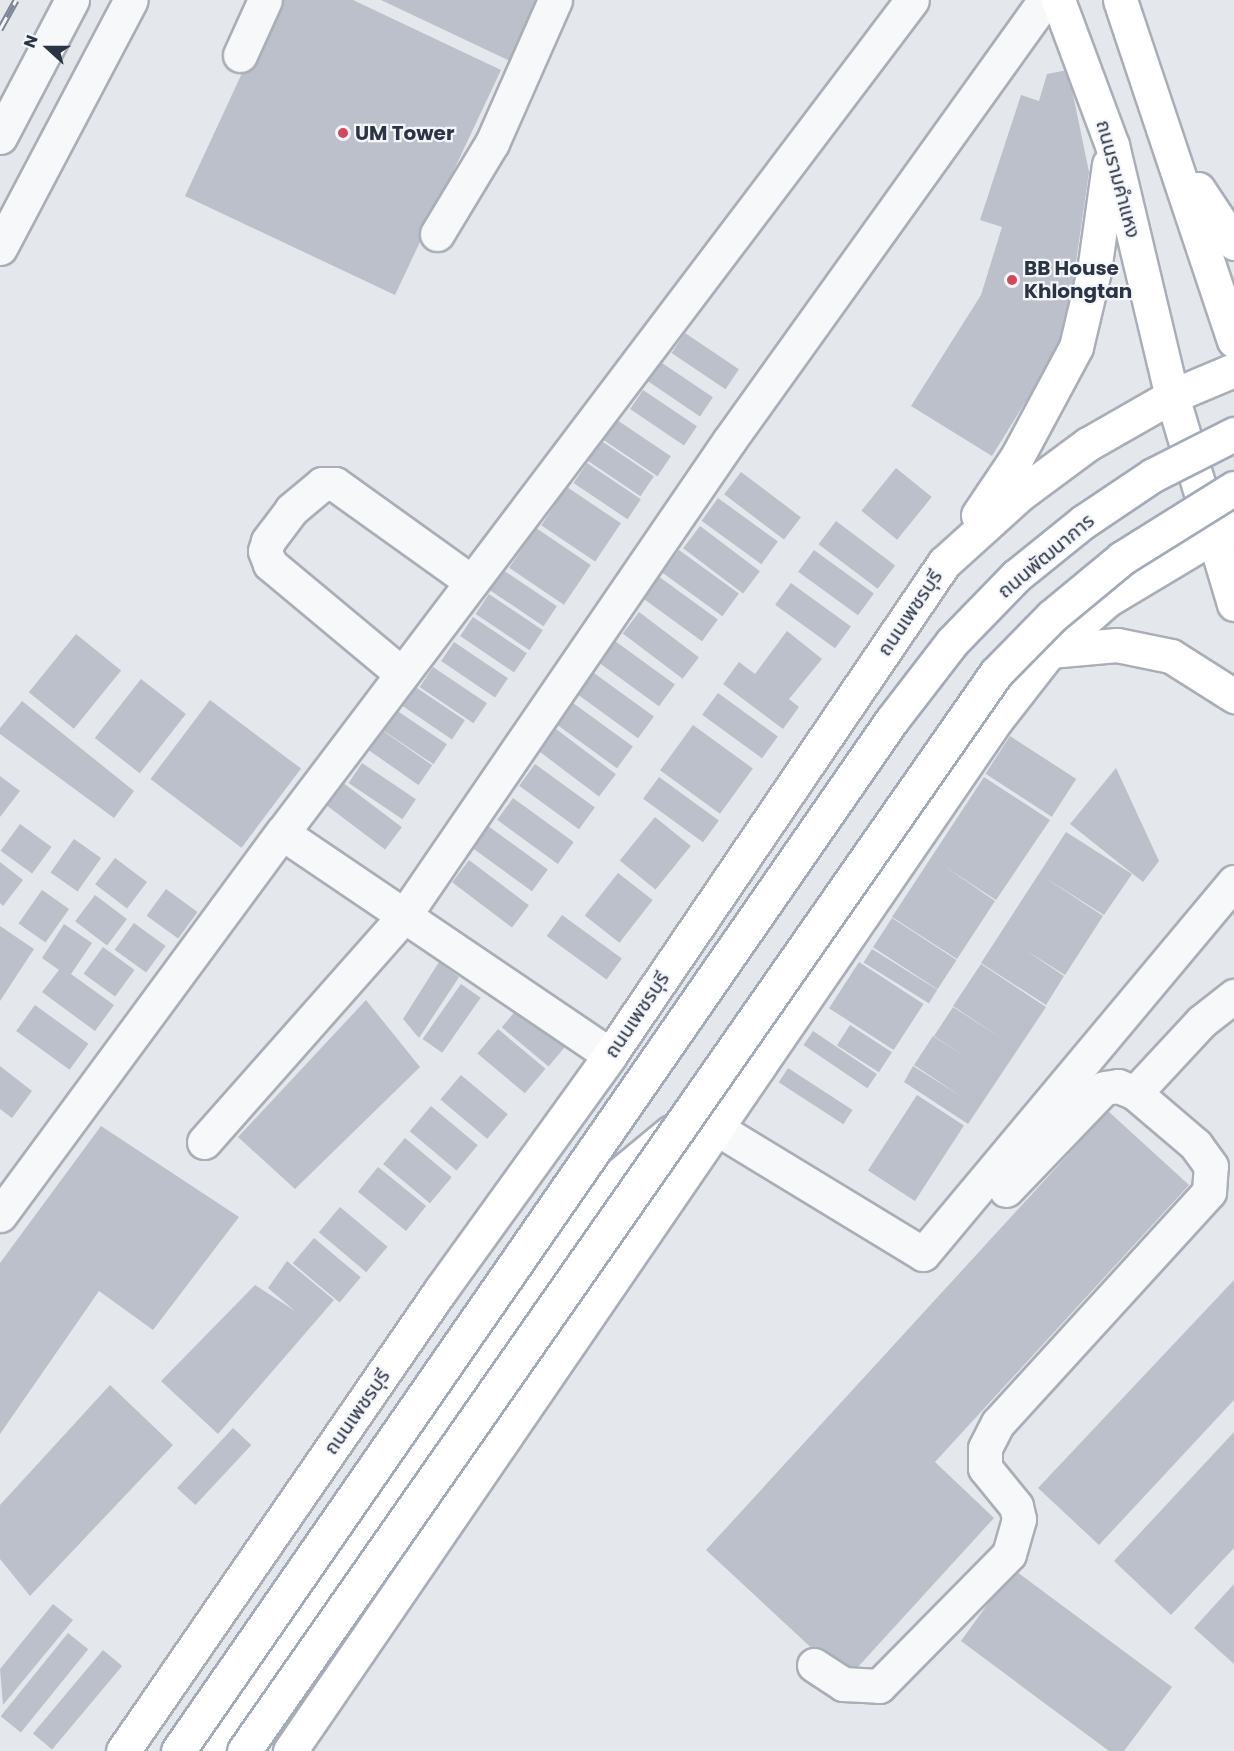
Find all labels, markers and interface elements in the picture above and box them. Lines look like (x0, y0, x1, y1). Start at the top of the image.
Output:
north arrow (18, 18, 78, 78)
text: N (18, 32, 44, 51)
street label: ถนนรามคำแหง (1091, 117, 1145, 241)
place label: UM Tower (355, 121, 454, 145)
marker: UM Tower (336, 126, 350, 140)
place label: BB House Khlongtan (1024, 256, 1132, 303)
marker: BB House Khlongtan (1005, 273, 1019, 287)
street label: ถนนพัฒนาการ (993, 509, 1099, 603)
street label: ถนนเพชรบุรี (872, 565, 948, 661)
street label: ถนนเพชรบุรี (599, 967, 675, 1063)
street label: ถนนเพชรบุรี (319, 1365, 395, 1459)

